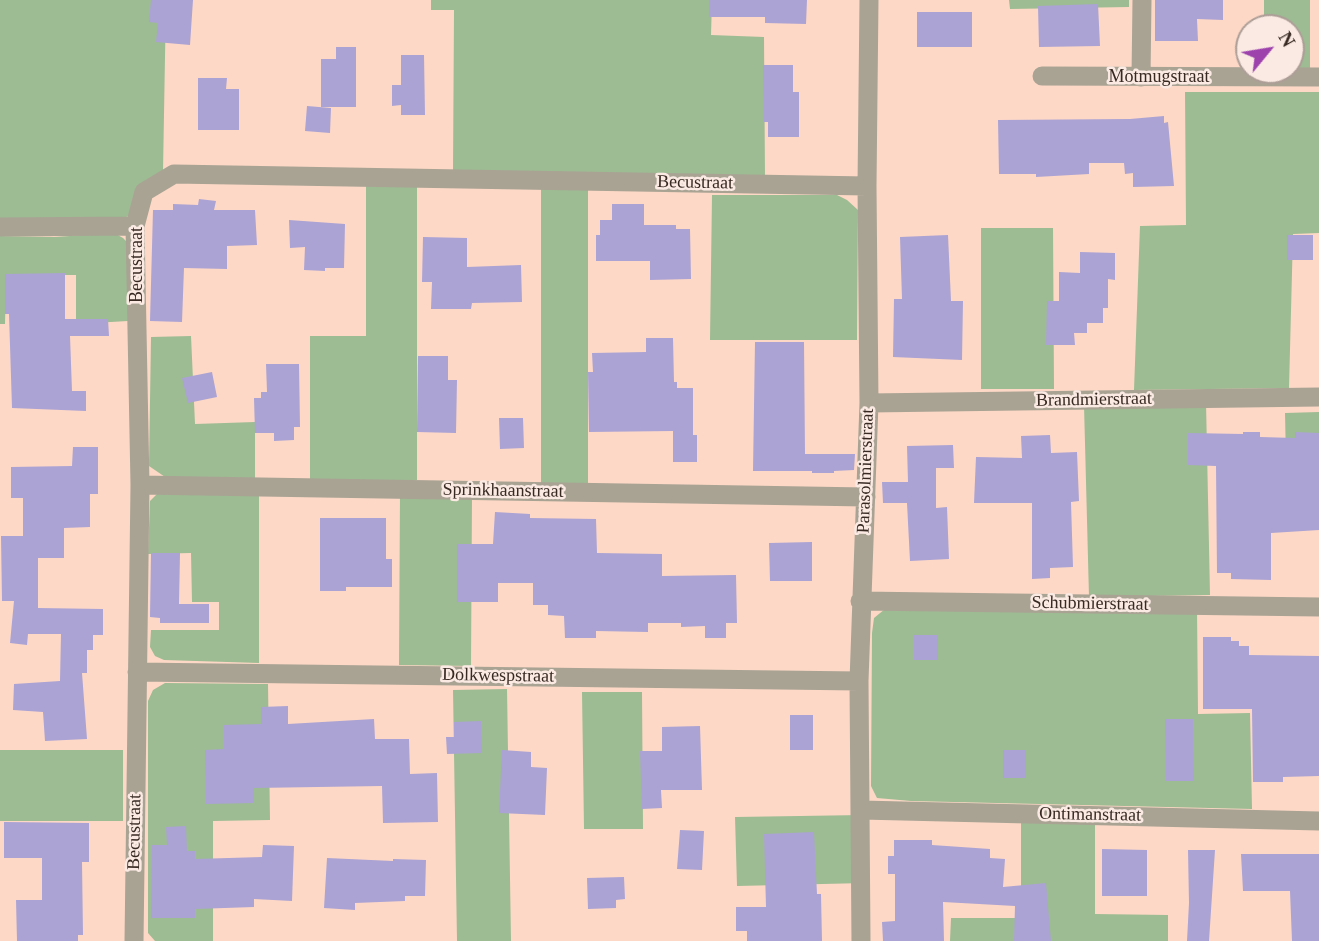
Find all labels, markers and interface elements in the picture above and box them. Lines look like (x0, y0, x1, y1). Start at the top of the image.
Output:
north arrow (1235, 14, 1305, 84)
text: N (1274, 28, 1299, 50)
street label: Motmugstraat (1109, 66, 1209, 88)
street label: Becustraat (657, 172, 733, 194)
street label: Becustraat (126, 227, 148, 303)
street label: Brandmierstraat (1036, 388, 1152, 412)
street label: Parasolmierstraat (853, 408, 879, 534)
street label: Sprinkhaanstraat (442, 479, 564, 503)
street label: Schubmierstraat (1031, 592, 1149, 616)
street label: Dolkwespstraat (442, 664, 554, 688)
street label: Becustraat (124, 794, 146, 870)
street label: Ontimanstraat (1039, 803, 1141, 827)

